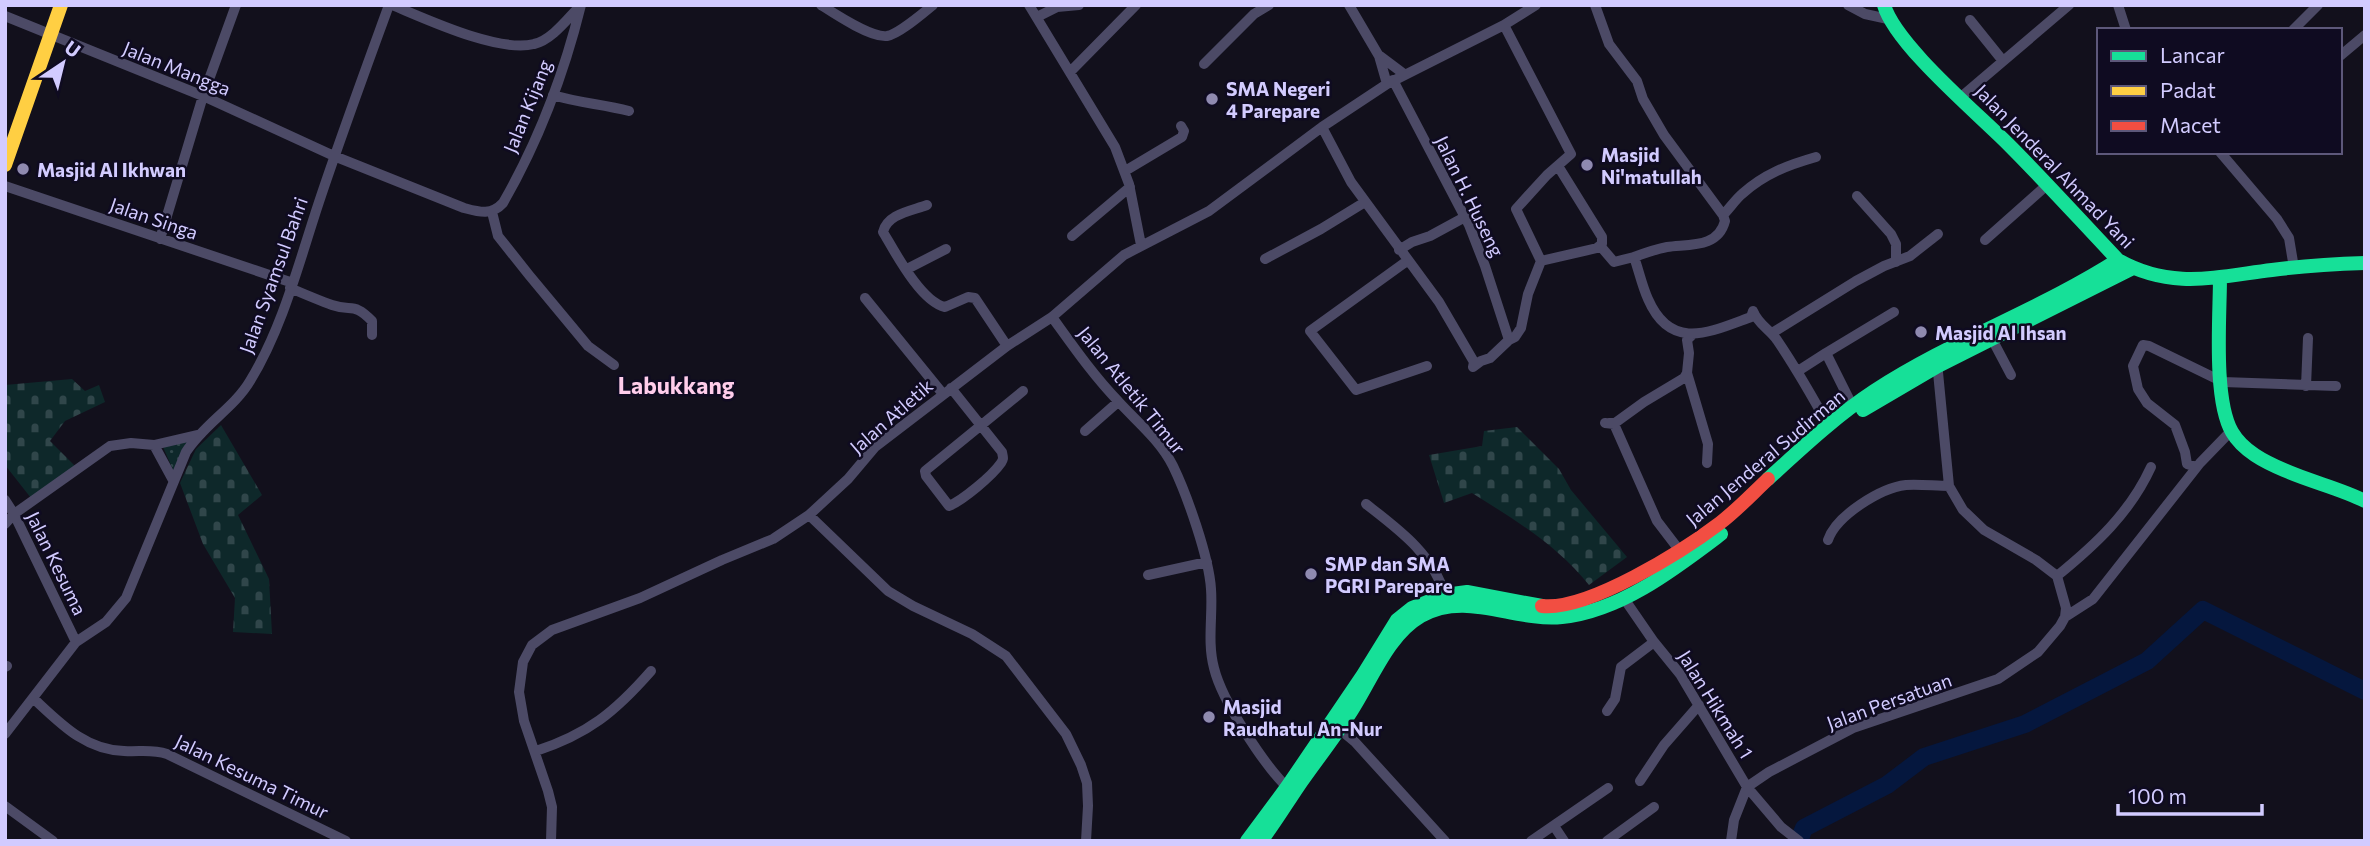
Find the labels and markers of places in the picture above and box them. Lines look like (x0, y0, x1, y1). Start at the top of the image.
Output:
place label: SMA Negeri 4 Parepare (1226, 77, 1331, 122)
marker: SMA Negeri 4 Parepare (1204, 91, 1220, 107)
place label: Masjid Ni'matullah (1601, 143, 1702, 188)
marker: Masjid Ni'matullah (1579, 157, 1595, 173)
place label: Masjid Al Ikhwan (37, 158, 186, 181)
marker: Masjid Al Ikhwan (15, 161, 31, 177)
place label: Masjid Al Ihsan (1935, 321, 2067, 344)
marker: Masjid Al Ihsan (1913, 324, 1929, 340)
place label: SMP dan SMA PGRI Parepare (1325, 552, 1453, 597)
marker: SMP dan SMA PGRI Parepare (1303, 566, 1319, 582)
place label: Masjid Raudhatul An-Nur (1223, 695, 1382, 740)
marker: Masjid Raudhatul An-Nur (1201, 709, 1217, 725)

